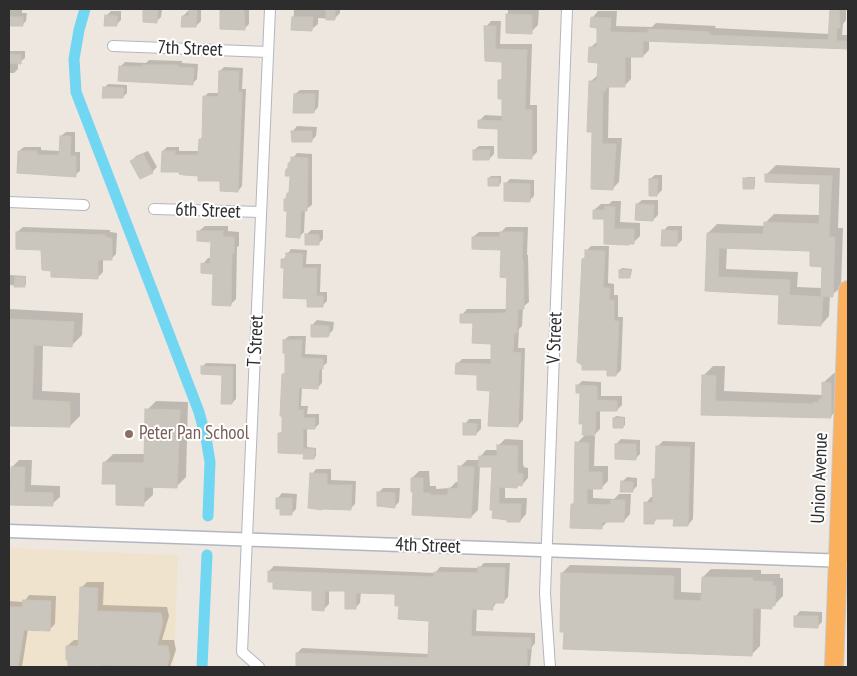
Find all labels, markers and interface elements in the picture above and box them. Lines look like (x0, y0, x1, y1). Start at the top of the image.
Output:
street label: 7th Street (157, 36, 223, 62)
street label: 6th Street (175, 198, 241, 224)
street label: V Street (543, 312, 567, 364)
street label: T Street (243, 315, 269, 367)
place label: Peter Pan School (139, 423, 249, 445)
marker: Peter Pan School (123, 428, 135, 440)
street label: Union Avenue (807, 432, 833, 524)
street label: 4th Street (395, 533, 461, 559)

